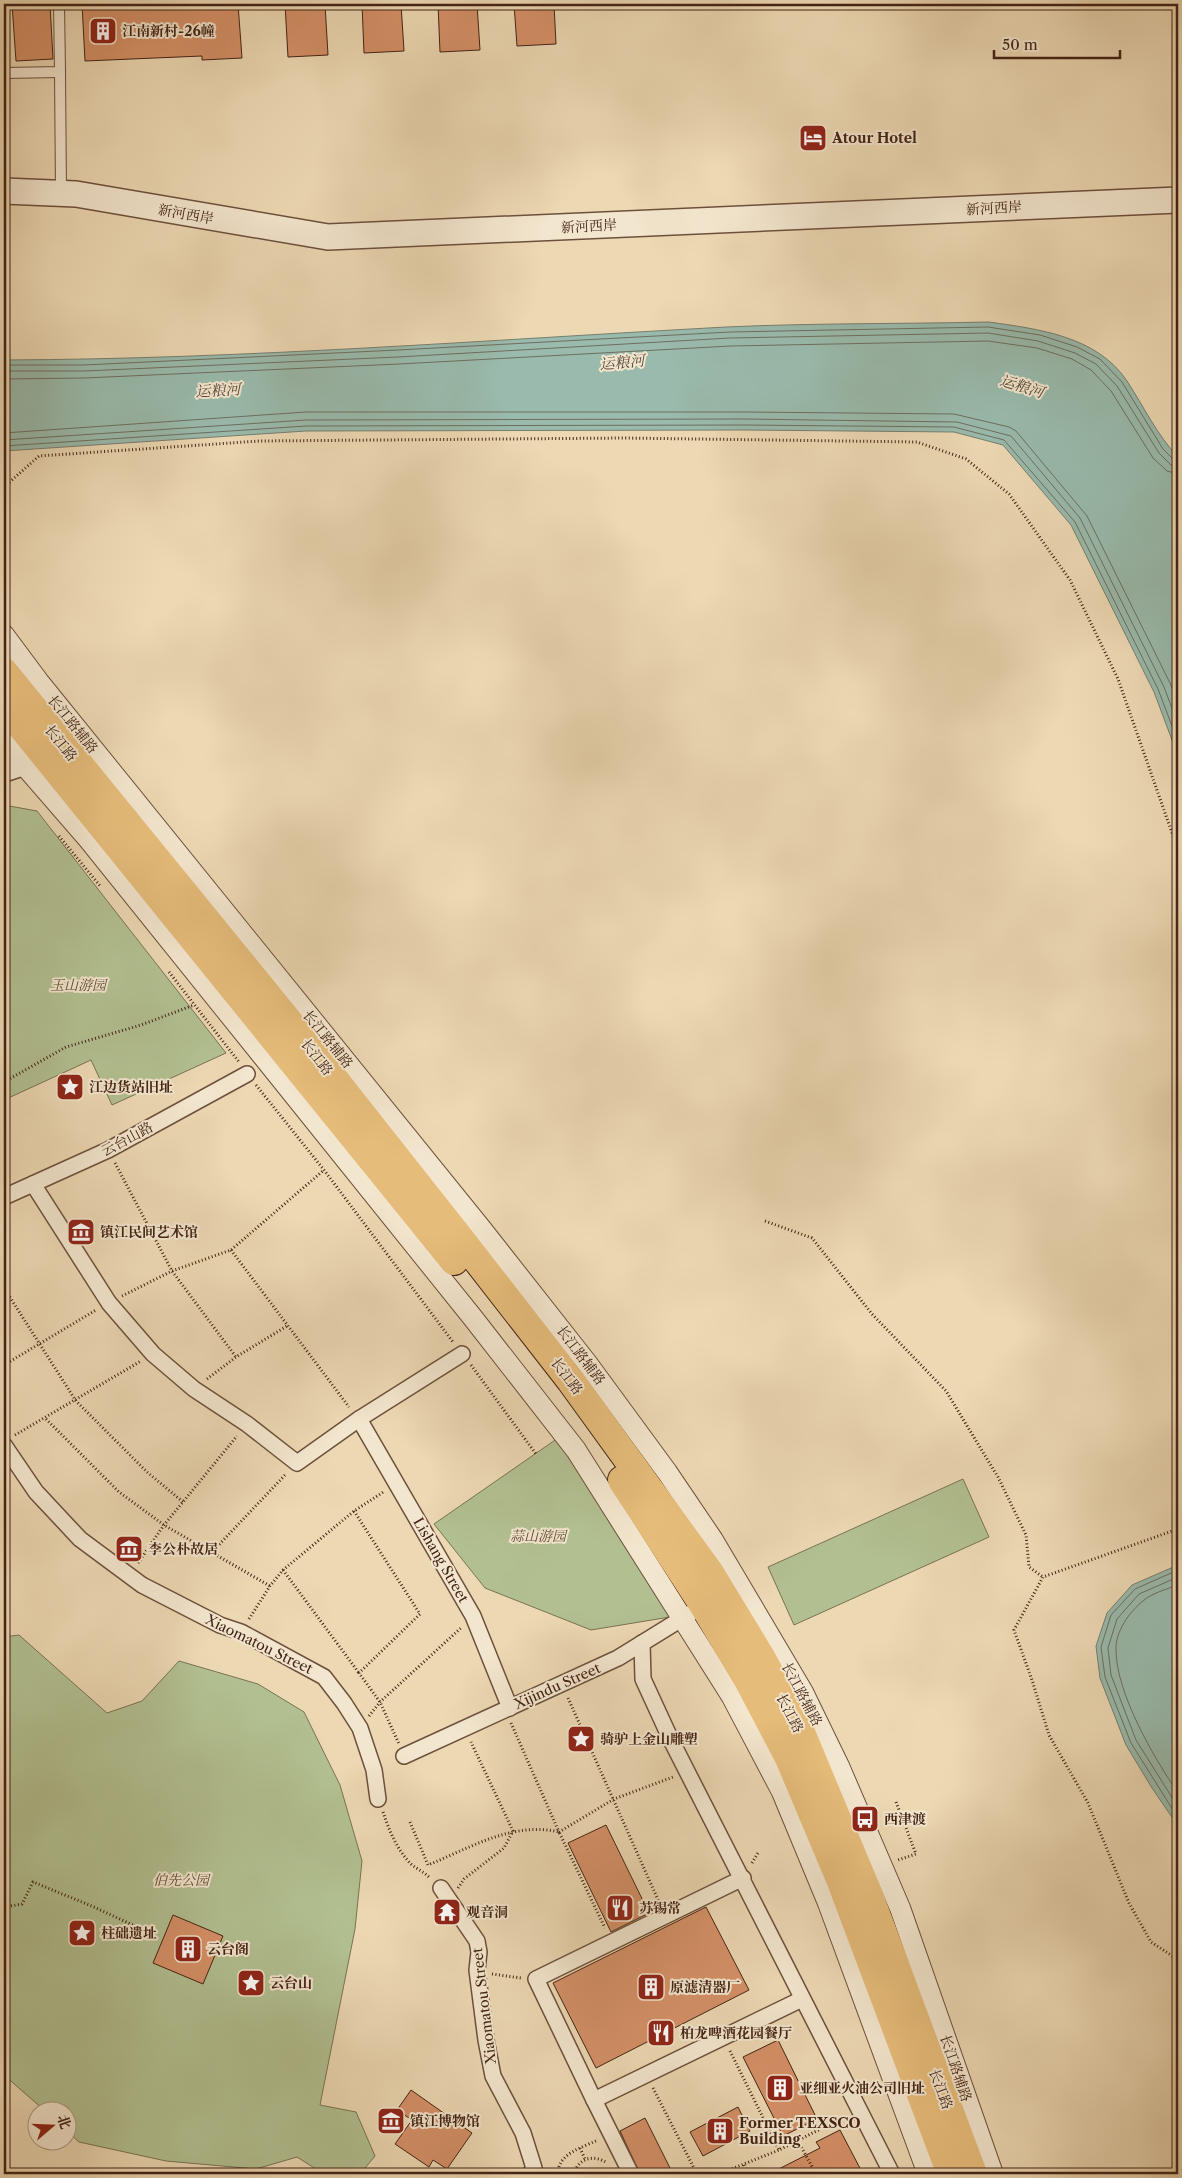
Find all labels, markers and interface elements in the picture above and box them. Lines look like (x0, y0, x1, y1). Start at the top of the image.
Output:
building icon: 江南新村-26幢 (88, 16, 118, 46)
place label: 江南新村-26幢 (122, 22, 215, 40)
scale bar (994, 28, 1121, 60)
text: 50 m (1002, 35, 1038, 54)
hotel icon: Atour Hotel (798, 123, 828, 153)
place label: Atour Hotel (831, 129, 917, 147)
street label: 新河西岸 (966, 198, 1022, 218)
street label: 新河西岸 (157, 200, 215, 228)
street label: 新河西岸 (561, 216, 617, 236)
water label: 运粮河 (599, 350, 648, 373)
water label: 运粮河 (998, 370, 1049, 403)
water label: 运粮河 (195, 379, 244, 401)
street label: 长江路辅路 (44, 692, 102, 756)
street label: 长江路 (41, 721, 81, 765)
park label: 玉山游园 (50, 976, 108, 994)
street label: 长江路辅路 (299, 1007, 357, 1071)
street label: 长江路 (297, 1035, 337, 1079)
place icon: 江边货站旧址 (55, 1072, 85, 1102)
place label: 江边货站旧址 (89, 1078, 173, 1096)
street label: 云台山路 (98, 1118, 156, 1160)
museum icon: 镇江民间艺术馆 (66, 1217, 96, 1247)
place label: 镇江民间艺术馆 (100, 1223, 198, 1241)
street label: 长江路辅路 (553, 1322, 609, 1388)
street label: 长江路 (548, 1354, 586, 1398)
street label: Lishang Street (409, 1514, 473, 1606)
park label: 蒜山游园 (510, 1527, 568, 1545)
museum icon: 李公朴故居 (114, 1534, 144, 1564)
place label: 李公朴故居 (148, 1540, 218, 1558)
street label: Xiaomatou Street (201, 1610, 316, 1678)
street label: Xijindu Street (510, 1659, 603, 1714)
street label: 长江路辅路 (778, 1659, 826, 1729)
street label: 长江路 (773, 1690, 807, 1736)
place icon: 骑驴上金山雕塑 (566, 1724, 596, 1754)
place label: 骑驴上金山雕塑 (600, 1730, 698, 1748)
bus stop icon: 西津渡 (850, 1804, 880, 1834)
place label: 西津渡 (884, 1810, 926, 1828)
park label: 伯先公园 (153, 1871, 211, 1889)
restaurant icon: 苏锡常 (605, 1893, 635, 1923)
temple icon: 观音洞 (432, 1897, 462, 1927)
place label: 苏锡常 (639, 1899, 681, 1917)
place label: 观音洞 (466, 1903, 508, 1921)
place icon: 柱础遗址 (67, 1918, 97, 1948)
place label: 柱础遗址 (101, 1924, 157, 1942)
building icon: 云台阁 (173, 1934, 203, 1964)
place label: 云台阁 (207, 1940, 249, 1958)
street label: Xiaomatou Street (468, 1947, 500, 2066)
place icon: 云台山 (236, 1968, 266, 1998)
building icon: 原滤清器厂 (636, 1972, 666, 2002)
place label: 云台山 (270, 1974, 312, 1992)
place label: 原滤清器厂 (670, 1978, 740, 1996)
restaurant icon: 柏龙啤酒花园餐厅 (646, 2018, 676, 2048)
place label: 柏龙啤酒花园餐厅 (680, 2024, 792, 2042)
street label: 长江路辅路 (937, 2032, 975, 2104)
street label: 长江路 (926, 2066, 956, 2112)
building icon: 亚细亚火油公司旧址 (765, 2073, 795, 2103)
place label: 亚细亚火油公司旧址 (799, 2079, 925, 2097)
north arrow (28, 2100, 78, 2150)
museum icon: 镇江博物馆 (376, 2106, 406, 2136)
text: 北 (54, 2112, 75, 2131)
place label: 镇江博物馆 (410, 2112, 480, 2130)
place label: Former TEXSCO Building (739, 2114, 861, 2148)
building icon: Former TEXSCO Building (705, 2116, 735, 2146)

